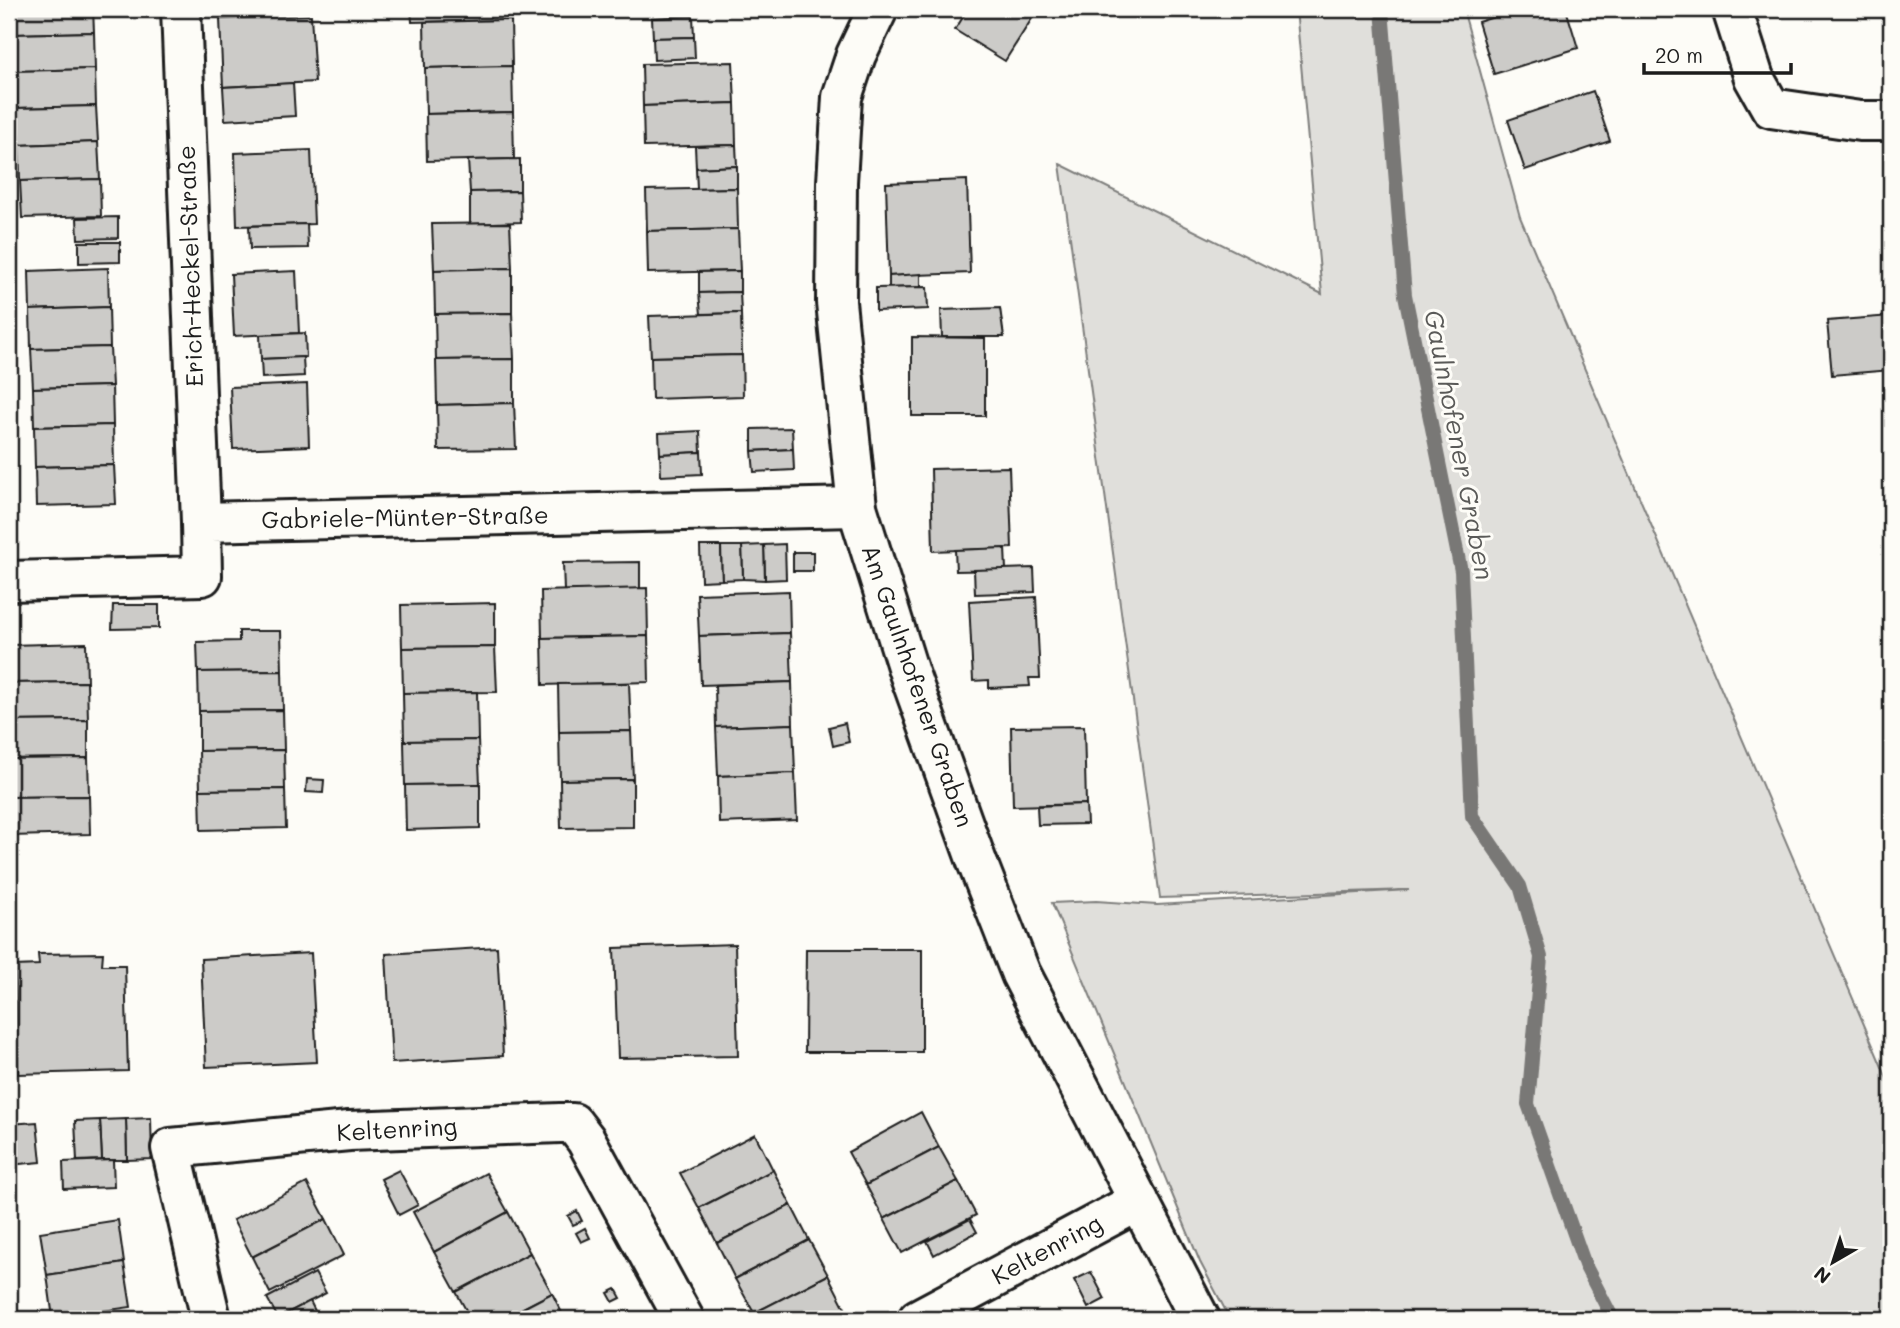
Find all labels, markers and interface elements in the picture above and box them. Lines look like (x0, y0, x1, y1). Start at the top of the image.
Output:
scale bar (1644, 32, 1792, 76)
text: 20 m (1655, 41, 1703, 68)
street label: Erich-Heckel-Straße (170, 145, 209, 387)
water label: Gaulnhofener Graben (1417, 307, 1503, 583)
street label: Gabriele-Münter-Straße (261, 498, 549, 535)
street label: Am Gaulnhofener Graben (855, 540, 981, 831)
street label: Keltenring (336, 1110, 458, 1147)
street label: Keltenring (986, 1207, 1107, 1291)
north arrow (1798, 1226, 1868, 1296)
text: N (1809, 1261, 1835, 1290)

